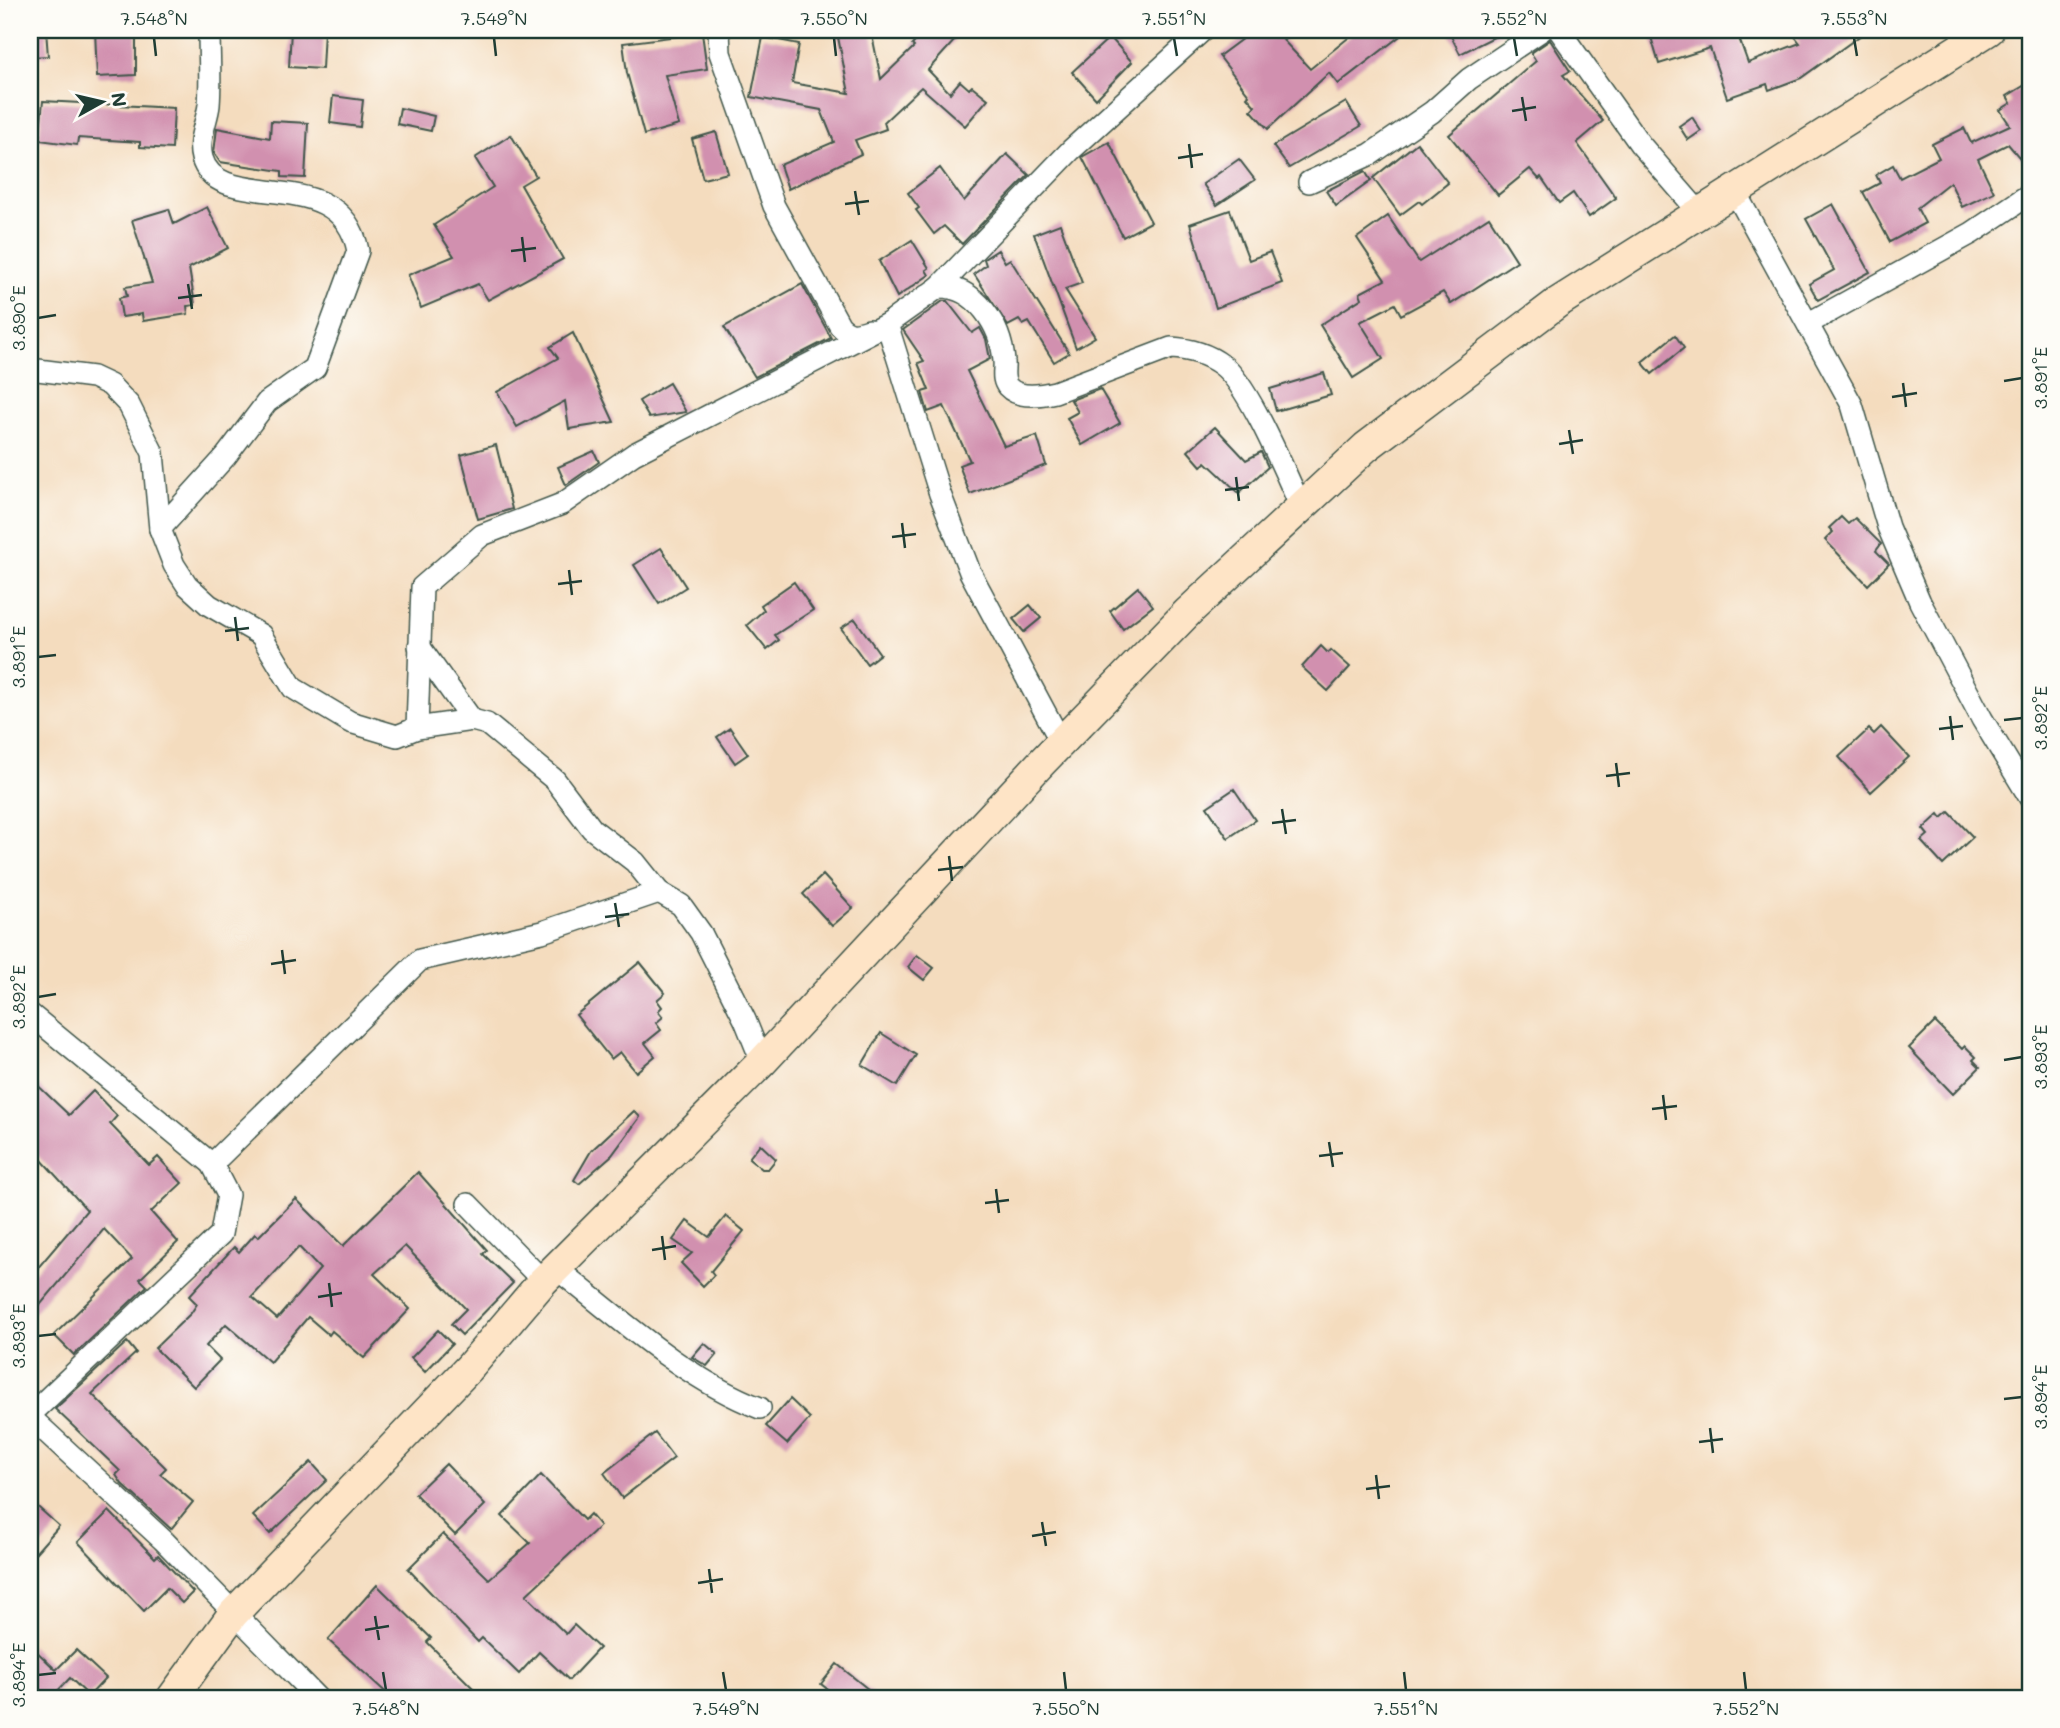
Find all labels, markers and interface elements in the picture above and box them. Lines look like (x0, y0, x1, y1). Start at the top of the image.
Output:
text: 7.548°N (120, 6, 188, 30)
text: 7.549°N (460, 6, 528, 30)
text: 7.550°N (800, 6, 868, 30)
text: 7.551°N (1142, 6, 1206, 30)
text: 7.552°N (1481, 6, 1547, 30)
text: 7.553°N (1820, 6, 1888, 30)
north arrow (66, 66, 136, 136)
text: N (106, 91, 133, 108)
text: 3.890°E (6, 285, 30, 351)
text: 3.891°E (2028, 347, 2052, 409)
text: 3.891°E (6, 626, 30, 688)
text: 3.892°E (2028, 686, 2052, 750)
text: 3.892°E (6, 965, 30, 1029)
text: 3.893°E (2028, 1024, 2052, 1090)
text: 3.893°E (6, 1303, 30, 1369)
text: 3.894°E (2028, 1364, 2052, 1430)
text: 3.894°E (6, 1642, 30, 1708)
text: 7.548°N (352, 1696, 420, 1720)
text: 7.549°N (692, 1696, 760, 1720)
text: 7.550°N (1032, 1696, 1100, 1720)
text: 7.551°N (1374, 1696, 1438, 1720)
text: 7.552°N (1713, 1696, 1779, 1720)

